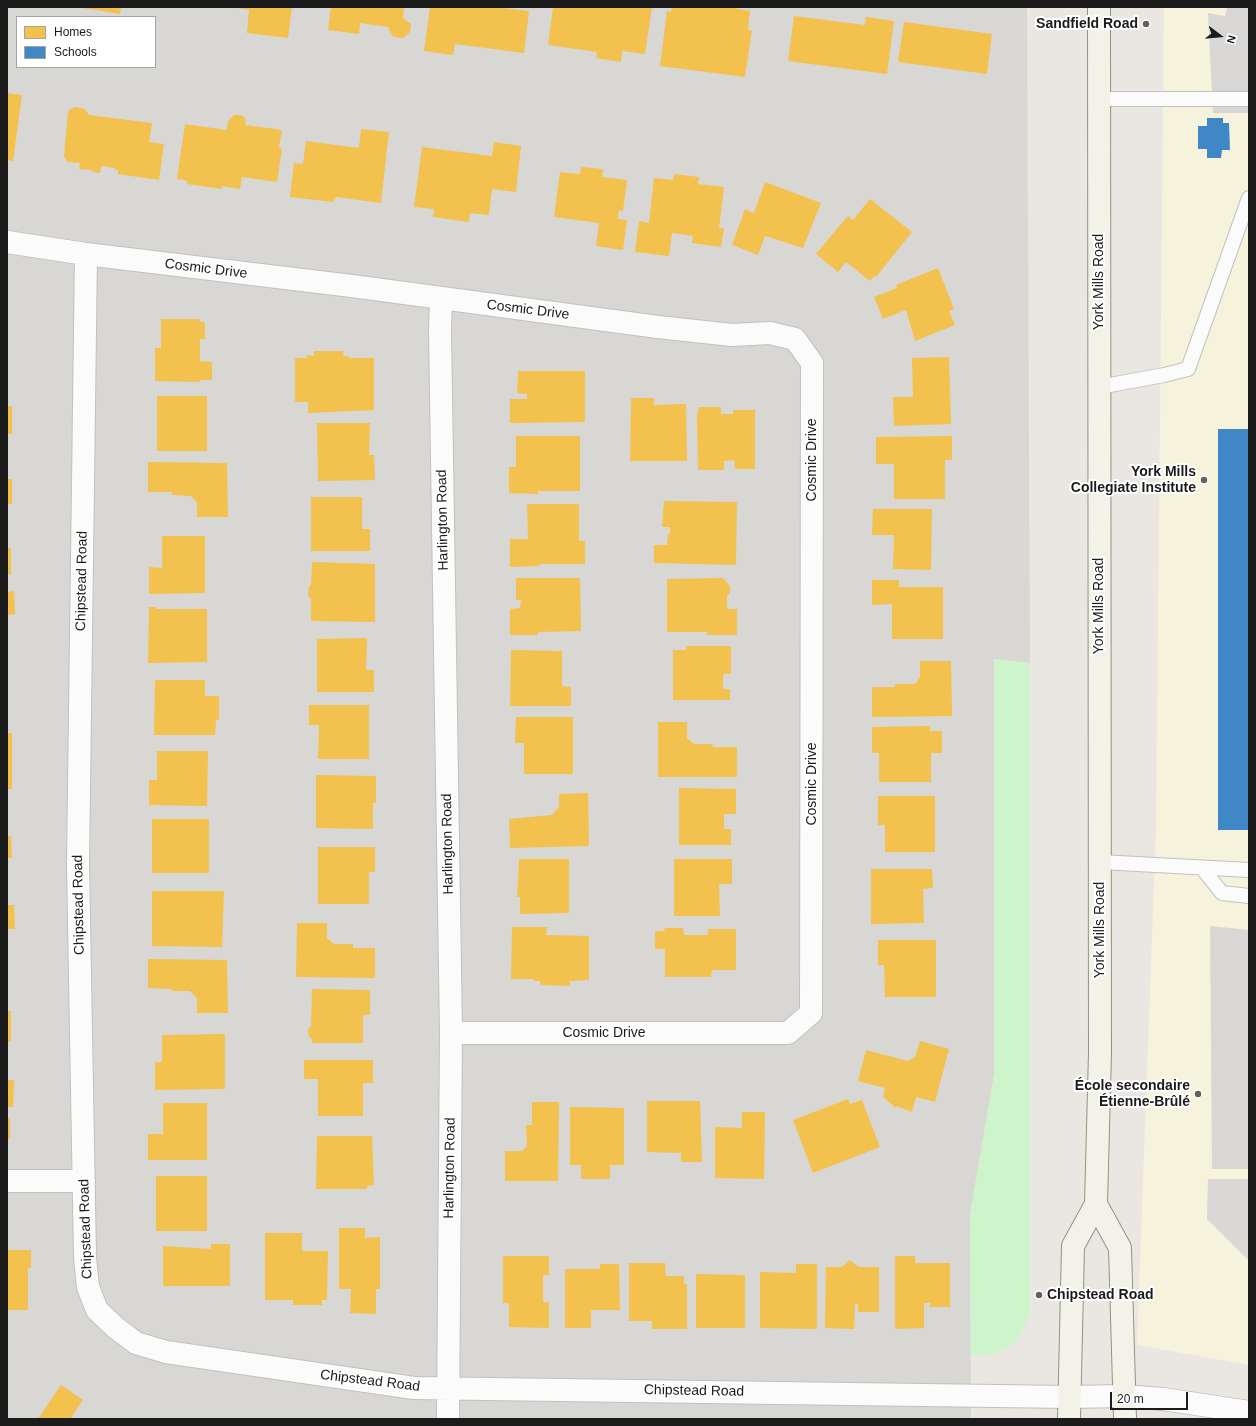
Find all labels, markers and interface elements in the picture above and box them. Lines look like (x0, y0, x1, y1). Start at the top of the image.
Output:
legend (16, 16, 156, 68)
place label: Sandfield Road (1036, 16, 1138, 32)
north arrow (1200, 16, 1240, 56)
marker: Sandfield Road (1141, 19, 1151, 29)
text: Homes (54, 25, 92, 39)
text: N (1225, 34, 1238, 45)
text: Schools (54, 45, 97, 59)
street label: York Mills Road (1091, 234, 1107, 330)
street label: Cosmic Drive (164, 256, 248, 282)
street label: Cosmic Drive (486, 297, 570, 323)
street label: Cosmic Drive (804, 418, 820, 502)
place label: York Mills Collegiate Institute (1071, 464, 1196, 496)
street label: Harlington Road (434, 469, 452, 571)
marker: York Mills Collegiate Institute (1199, 475, 1209, 485)
street label: Chipstead Road (73, 531, 91, 631)
street label: York Mills Road (1091, 558, 1107, 654)
street label: Cosmic Drive (804, 742, 820, 826)
street label: Harlington Road (439, 793, 457, 895)
street label: Chipstead Road (70, 855, 88, 955)
street label: York Mills Road (1092, 882, 1108, 978)
street label: Cosmic Drive (562, 1025, 646, 1041)
place label: École secondaire Étienne-Brûlé (1075, 1078, 1190, 1110)
marker: École secondaire Étienne-Brûlé (1193, 1089, 1203, 1099)
street label: Harlington Road (441, 1117, 459, 1219)
street label: Chipstead Road (76, 1179, 96, 1279)
place label: Chipstead Road (1047, 1287, 1154, 1303)
marker: Chipstead Road (1034, 1290, 1044, 1300)
street label: Chipstead Road (319, 1367, 421, 1395)
street label: Chipstead Road (644, 1382, 744, 1400)
scale bar (1112, 1384, 1190, 1410)
text: 20 m (1117, 1392, 1144, 1406)

